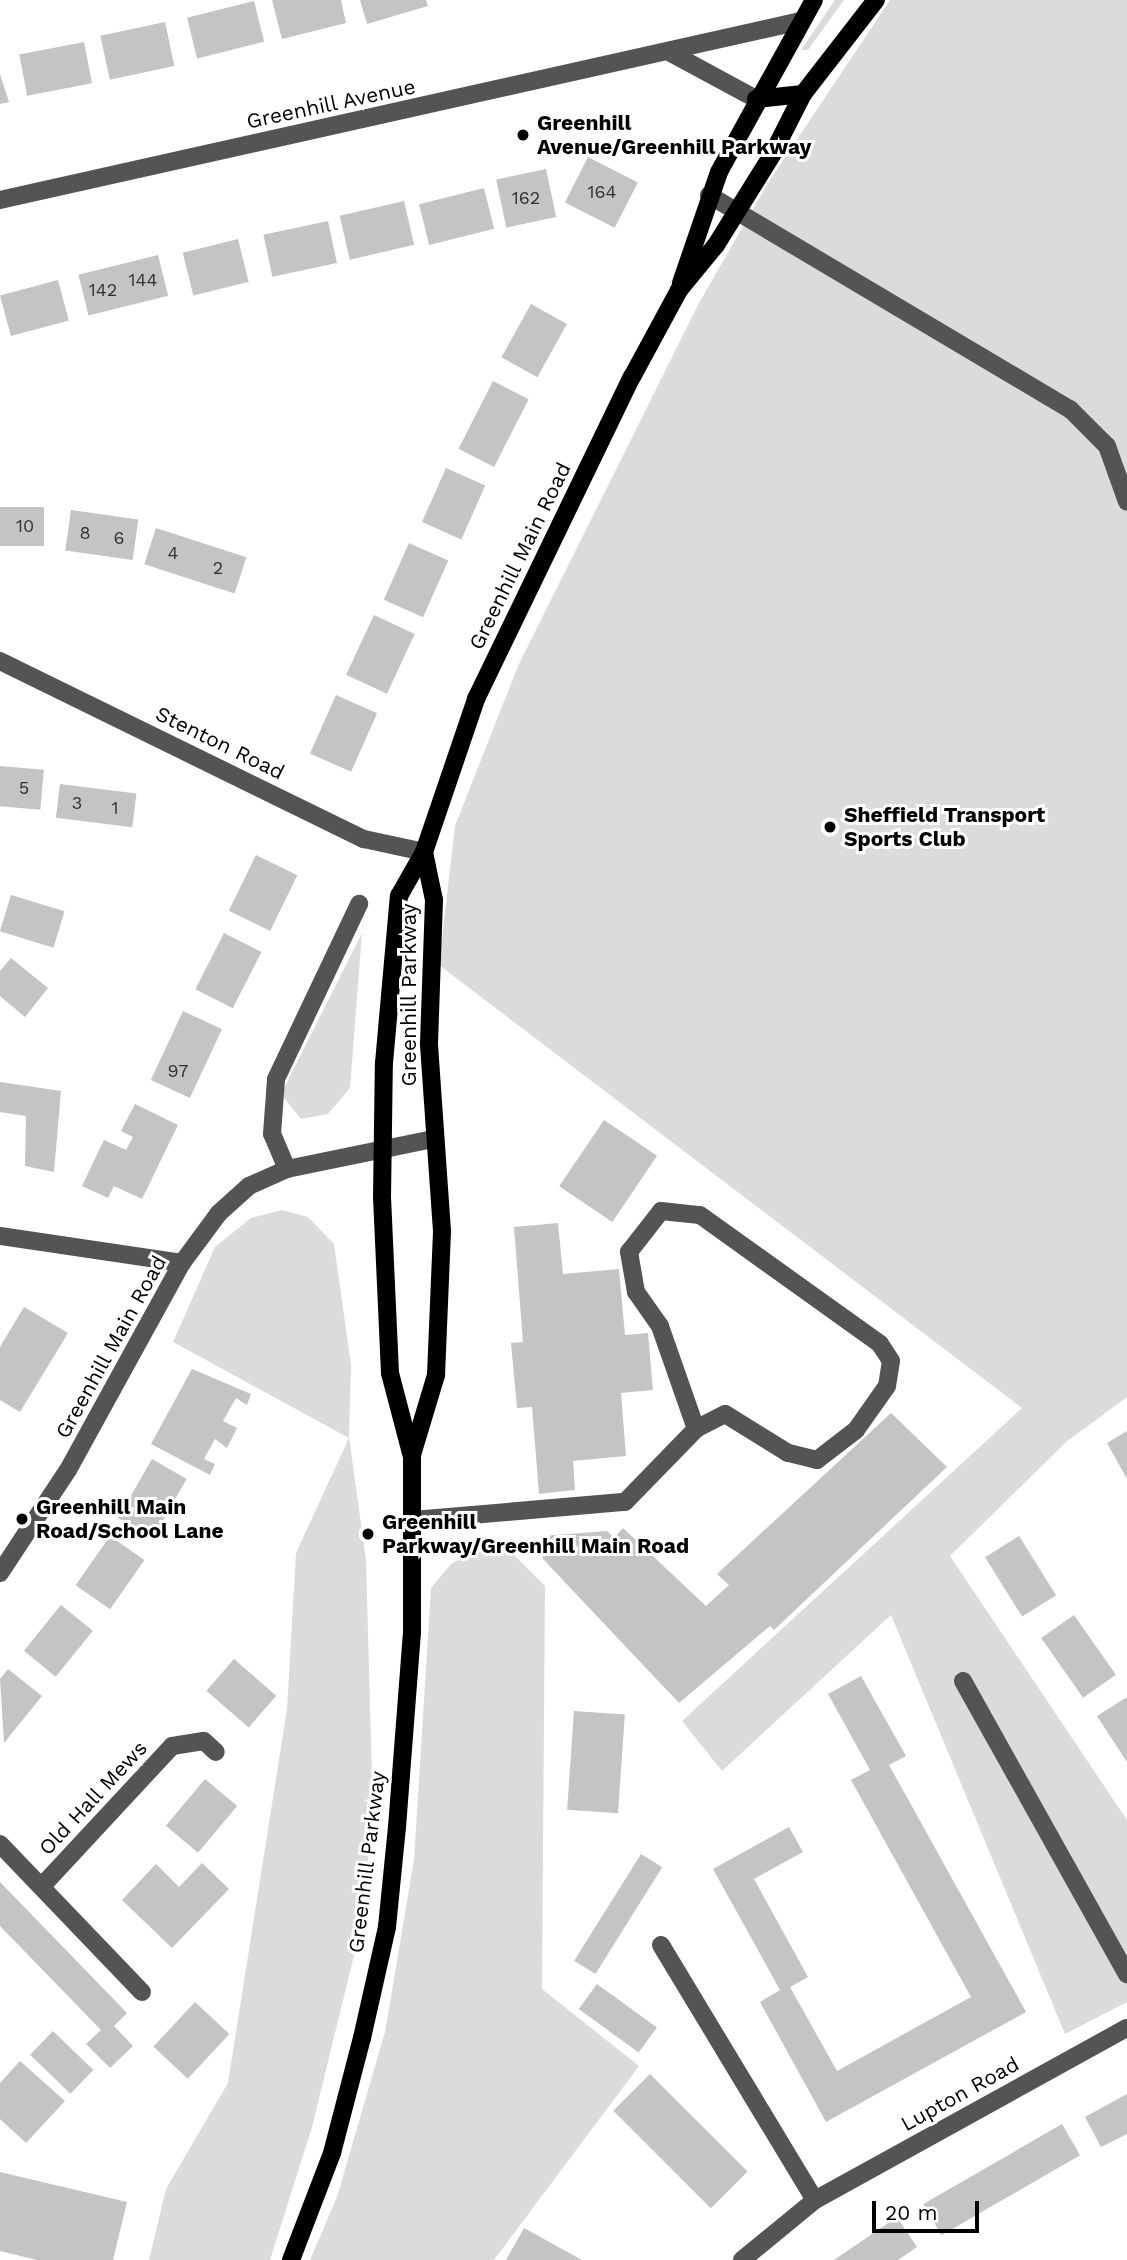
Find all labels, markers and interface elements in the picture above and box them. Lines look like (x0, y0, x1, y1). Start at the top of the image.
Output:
street label: Greenhill Avenue (244, 74, 418, 134)
place label: Greenhill Avenue/Greenhill Parkway (537, 110, 812, 160)
marker: Greenhill Avenue/Greenhill Parkway (515, 127, 531, 143)
house number: 164 (588, 181, 616, 203)
house number: 162 (512, 187, 540, 209)
house number: 144 (128, 269, 158, 291)
house number: 142 (89, 279, 117, 301)
street label: Greenhill Main Road (464, 458, 576, 654)
house number: 10 (16, 515, 34, 537)
house number: 8 (79, 522, 91, 544)
house number: 6 (114, 527, 124, 549)
house number: 4 (168, 542, 178, 564)
house number: 2 (213, 557, 223, 579)
street label: Stenton Road (152, 701, 288, 785)
house number: 5 (19, 777, 29, 799)
house number: 3 (72, 792, 82, 814)
house number: 1 (111, 797, 119, 819)
place label: Sheffield Transport Sports Club (844, 802, 1046, 852)
marker: Sheffield Transport Sports Club (822, 819, 838, 835)
street label: Greenhill Parkway (396, 903, 422, 1087)
house number: 97 (168, 1060, 188, 1082)
street label: Greenhill Main Road (50, 1251, 172, 1443)
place label: Greenhill Main Road/School Lane (36, 1494, 224, 1544)
place label: Greenhill Parkway/Greenhill Main Road (382, 1509, 689, 1559)
marker: Greenhill Main Road/School Lane (14, 1511, 30, 1527)
marker: Greenhill Parkway/Greenhill Main Road (360, 1526, 376, 1542)
street label: Old Hall Mews (33, 1735, 153, 1861)
street label: Greenhill Parkway (343, 1769, 391, 1955)
street label: Lupton Road (897, 2051, 1023, 2137)
scale bar (875, 2186, 982, 2230)
text: 20 m (885, 2200, 937, 2225)

